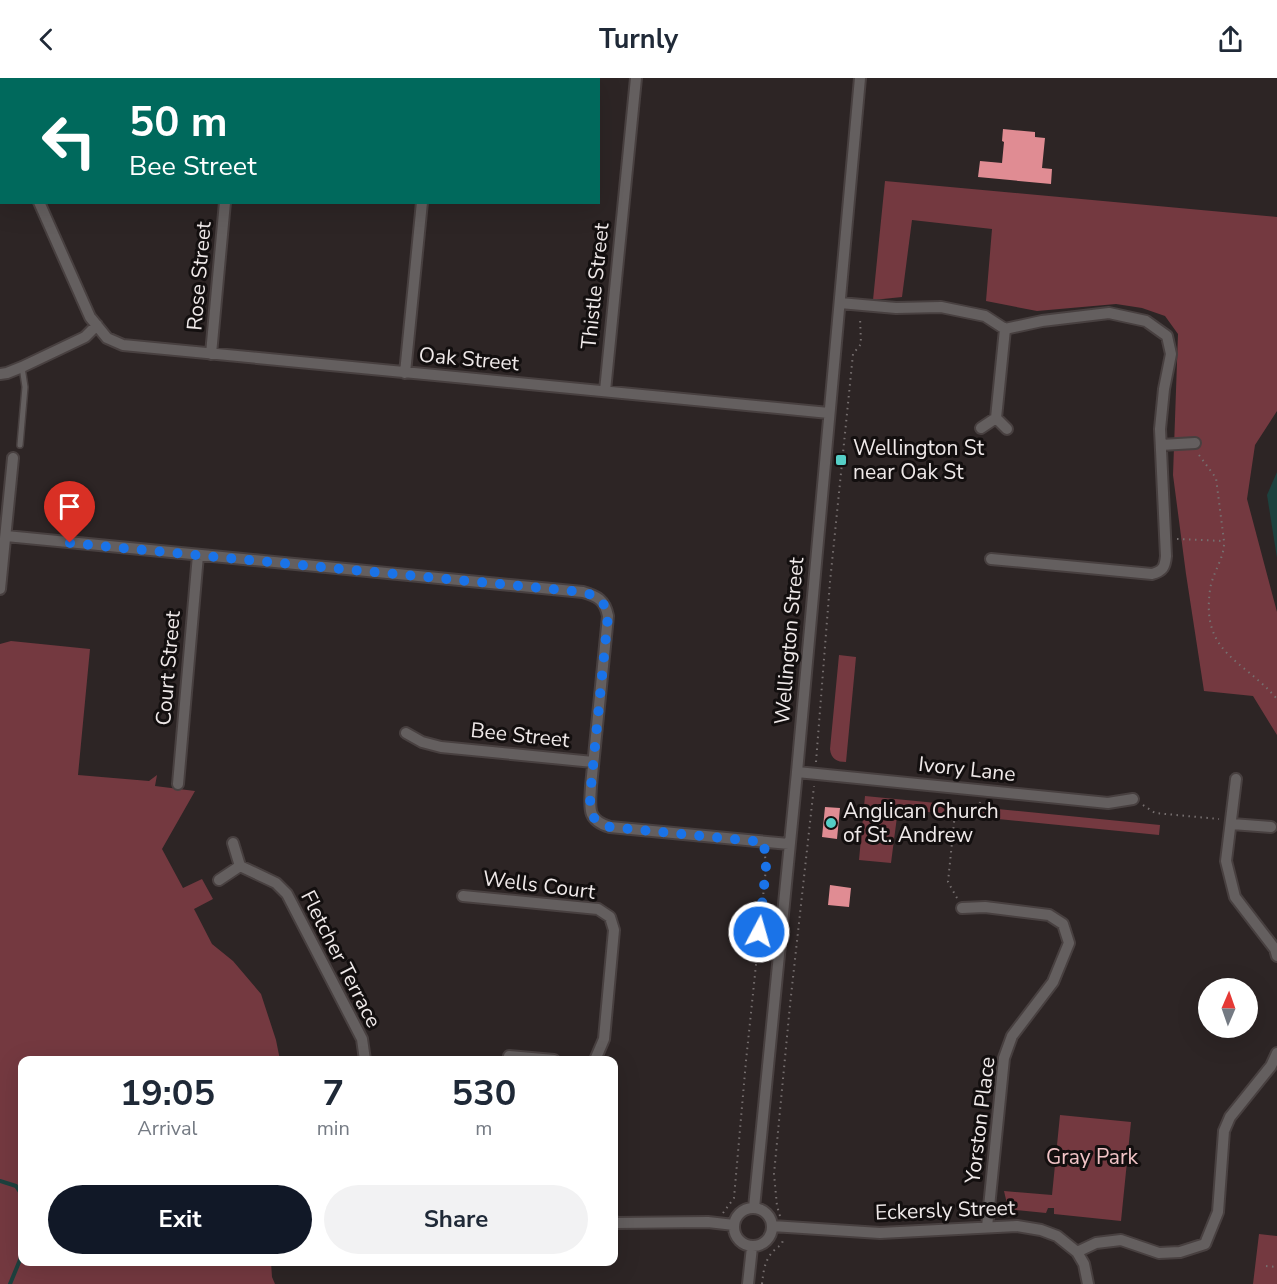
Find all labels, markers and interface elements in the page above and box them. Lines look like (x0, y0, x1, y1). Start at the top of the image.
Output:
text: Turnly (599, 21, 678, 58)
icon: back (30, 23, 63, 56)
icon: share (1214, 23, 1247, 56)
text: 50 m (129, 94, 228, 151)
icon: left (30, 102, 108, 180)
text: Bee Street (129, 148, 257, 185)
street label: Rose Street (180, 220, 218, 332)
street label: Thistle Street (574, 221, 616, 350)
street label: Oak Street (418, 341, 521, 377)
place label: Wellington St near Oak St (853, 434, 985, 486)
marker: Wellington St near Oak St (834, 453, 848, 467)
pin (44, 481, 95, 543)
icon: arrive (53, 490, 86, 523)
street label: Wellington Street (768, 555, 810, 726)
street label: Court Street (149, 609, 187, 726)
street label: Bee Street (469, 716, 571, 754)
street label: Ivory Lane (917, 750, 1017, 788)
place label: Anglican Church of St. Andrew (843, 797, 999, 849)
marker: Anglican Church of St. Andrew (824, 816, 838, 830)
street label: Wells Court (481, 864, 598, 906)
street label: Fletcher Terrace (294, 885, 388, 1033)
position arrow (727, 900, 791, 964)
north arrow (1198, 978, 1258, 1038)
map controls (1198, 978, 1258, 1038)
street label: Yorston Place (958, 1055, 1002, 1186)
text: 19:05 (120, 1069, 215, 1118)
text: 7 (322, 1069, 344, 1118)
text: 530 (451, 1069, 516, 1118)
text: Arrival (137, 1115, 197, 1142)
text: min (317, 1115, 350, 1142)
text: m (475, 1115, 492, 1142)
park label: Gray Park (1046, 1143, 1138, 1171)
button: Exit (48, 1185, 312, 1254)
button: Share (324, 1185, 588, 1254)
street label: Eckersly Street (874, 1194, 1016, 1226)

